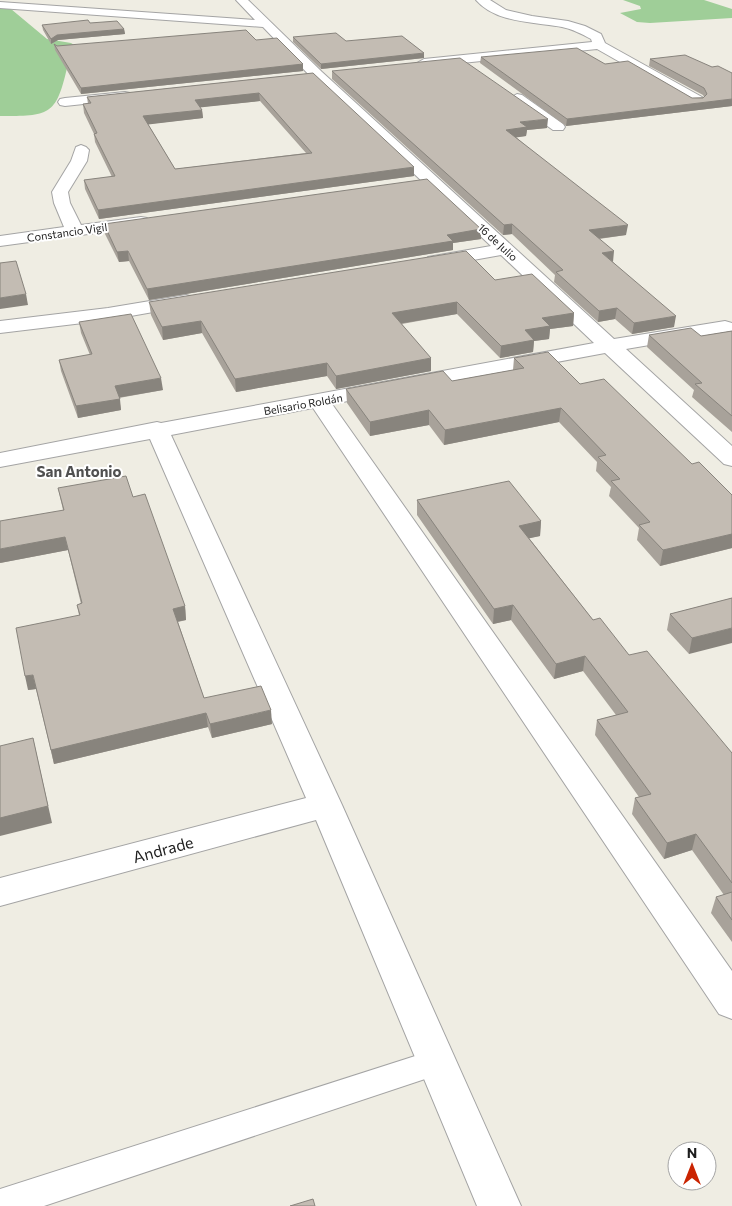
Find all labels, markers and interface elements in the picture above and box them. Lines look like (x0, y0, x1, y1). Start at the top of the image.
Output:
street label: Constancio Vigil (26, 220, 108, 244)
street label: 16 de Julio (475, 220, 521, 265)
street label: Belisario Roldán (263, 391, 343, 417)
district label: San Antonio (37, 462, 122, 480)
street label: Andrade (131, 832, 195, 866)
north arrow (667, 1141, 717, 1191)
text: N (687, 1144, 697, 1161)

